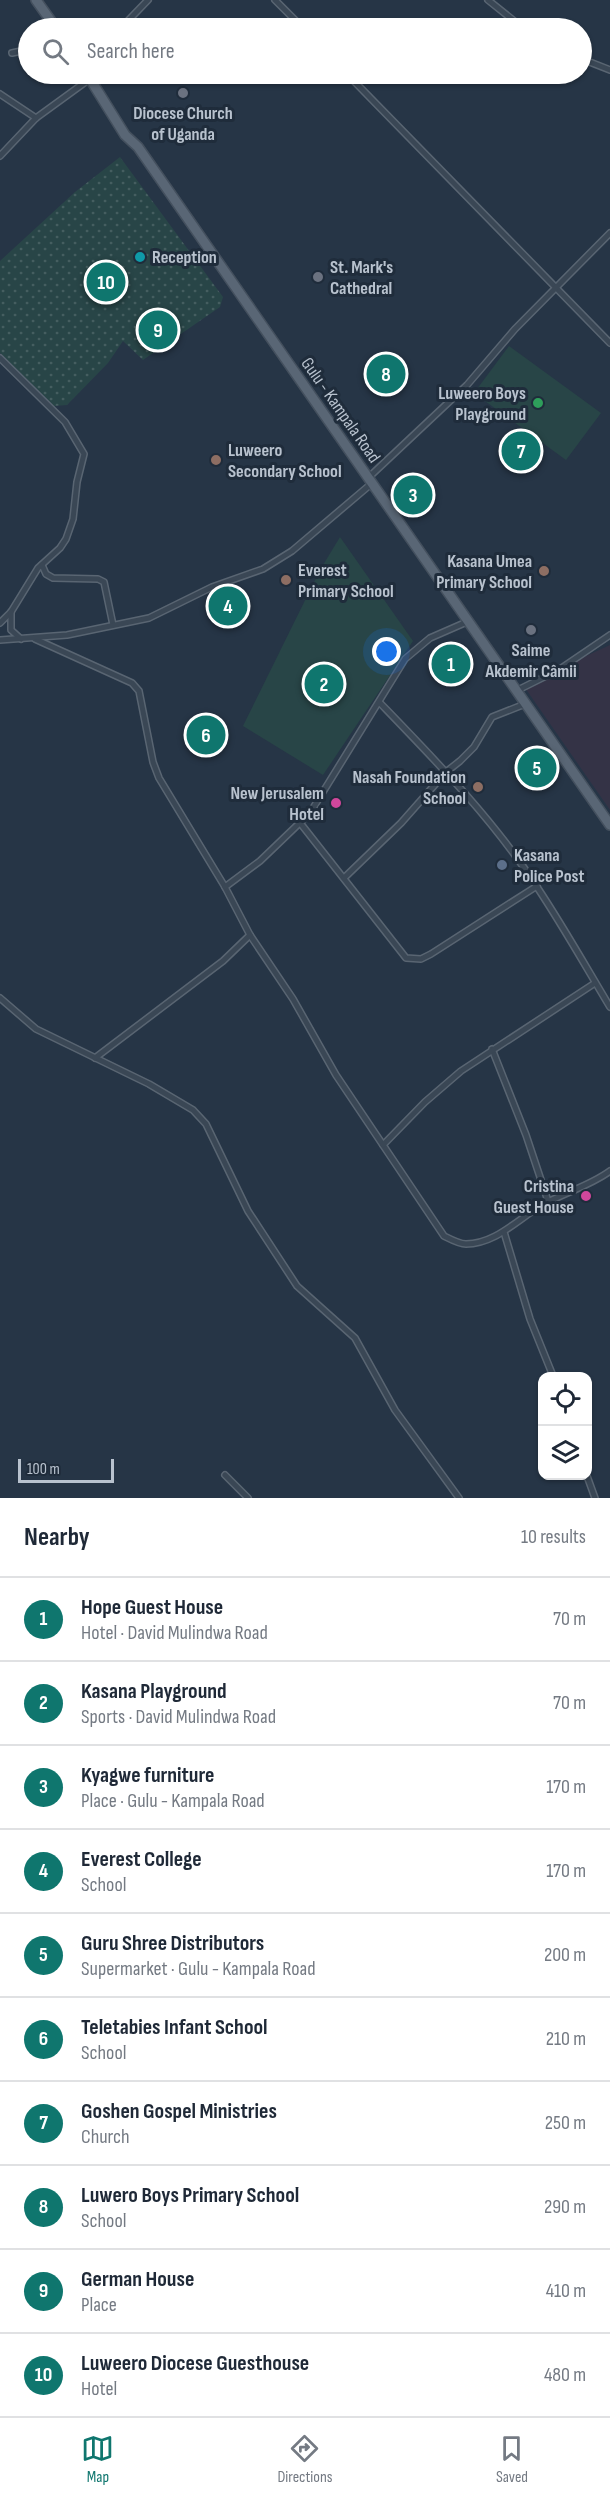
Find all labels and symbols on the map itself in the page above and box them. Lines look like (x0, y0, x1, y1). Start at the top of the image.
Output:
marker: Diocese Church of Uganda (176, 86, 190, 100)
place label: Diocese Church of Uganda (133, 103, 233, 145)
place label: Reception (152, 247, 217, 268)
marker: Reception (133, 250, 147, 264)
place label: St. Mark's Cathedral (330, 257, 393, 299)
pin: 10 (86, 260, 126, 304)
marker: St. Mark's Cathedral (311, 270, 325, 284)
pin: 9 (138, 308, 178, 352)
pin: 8 (366, 352, 406, 397)
street label: Gulu - Kampala Road (296, 354, 385, 467)
place label: Luweero Boys Playground (438, 383, 526, 425)
marker: Luweero Boys Playground (531, 396, 545, 410)
pin: 7 (502, 428, 540, 474)
place label: Luweero Secondary School (228, 440, 342, 482)
marker: Luweero Secondary School (209, 453, 223, 467)
pin: 3 (394, 472, 432, 518)
place label: Kasana Umea Primary School (436, 551, 532, 593)
place label: Everest Primary School (298, 560, 394, 602)
marker: Kasana Umea Primary School (537, 564, 551, 578)
marker: Everest Primary School (279, 573, 293, 587)
pin: 4 (208, 584, 248, 628)
marker: Saime Akdemir Câmii (524, 623, 538, 637)
your location (372, 637, 401, 666)
place label: Saime Akdemir Câmii (484, 640, 577, 682)
pin: 1 (432, 642, 470, 686)
pin: 2 (304, 662, 344, 706)
pin: 6 (186, 712, 226, 758)
pin: 5 (518, 746, 556, 790)
place label: Nasah Foundation School (352, 767, 466, 809)
marker: Nasah Foundation School (471, 780, 485, 794)
place label: New Jerusalem Hotel (230, 783, 324, 825)
marker: New Jerusalem Hotel (329, 796, 343, 810)
place label: Kasana Police Post (514, 845, 584, 887)
marker: Kasana Police Post (495, 858, 509, 872)
place label: Cristina Guest House (493, 1176, 574, 1218)
marker: Cristina Guest House (579, 1189, 593, 1203)
scale bar (18, 1456, 114, 1484)

